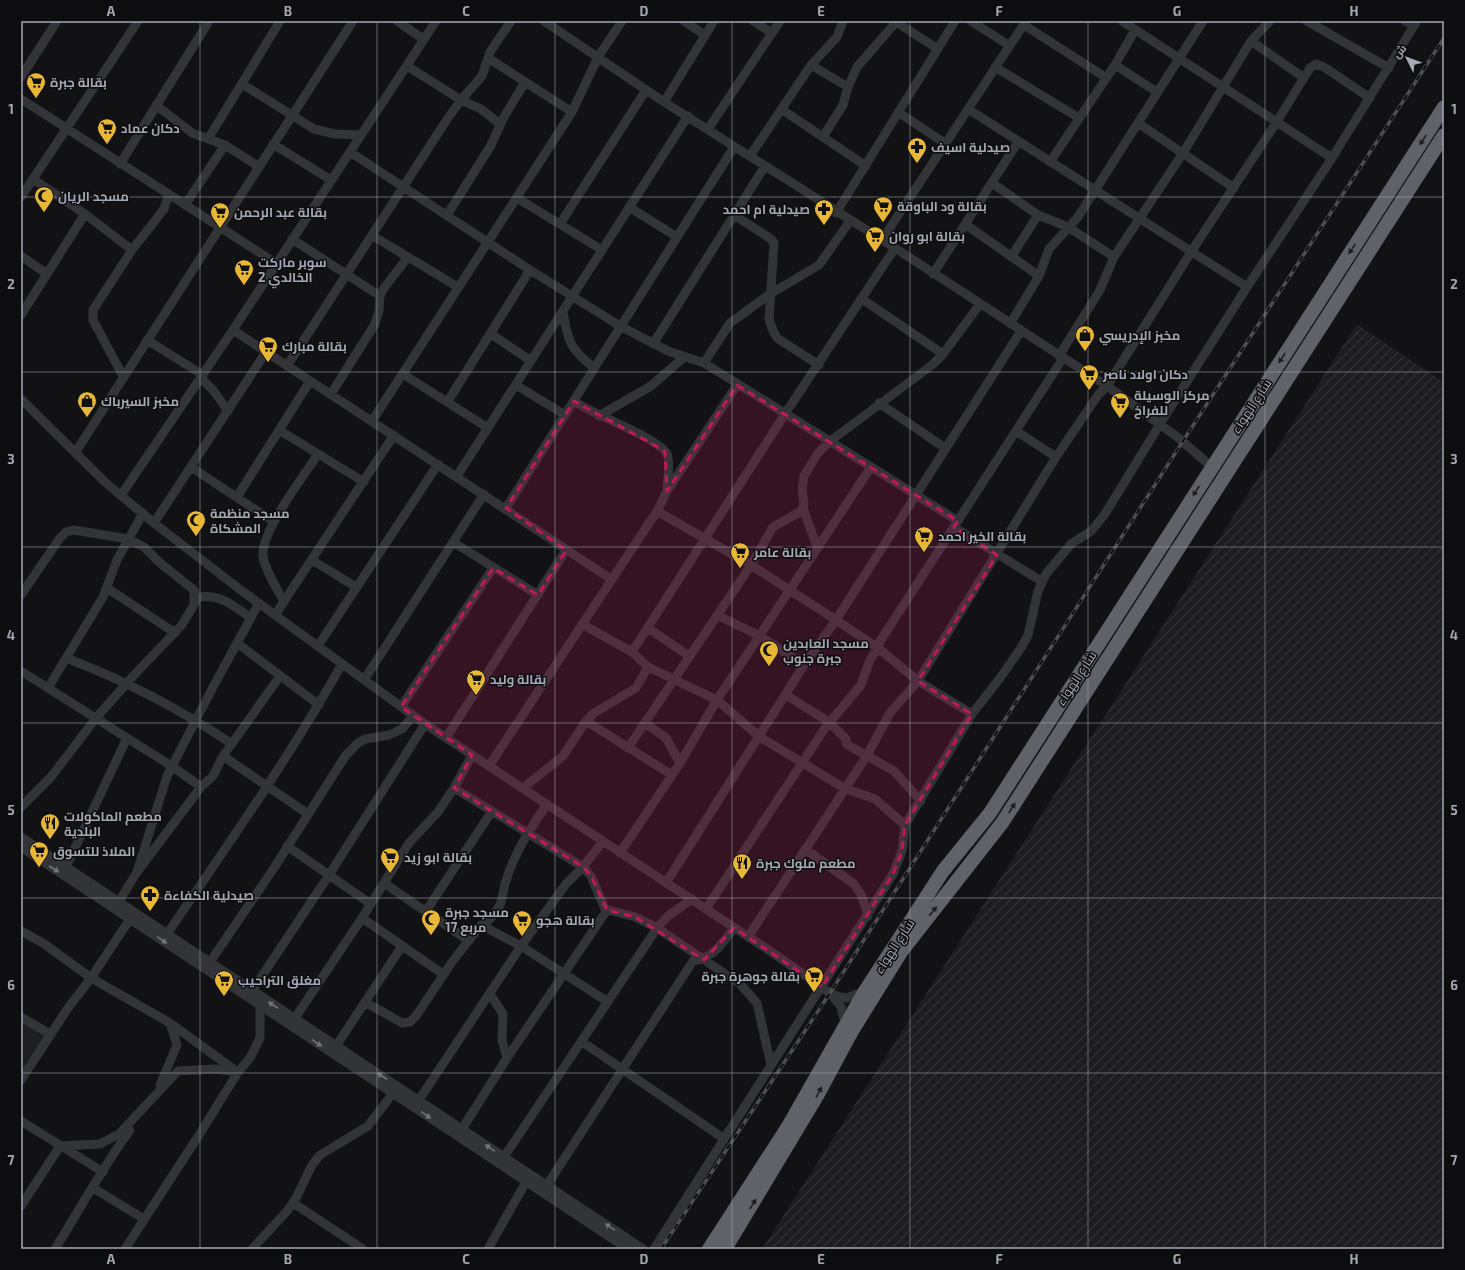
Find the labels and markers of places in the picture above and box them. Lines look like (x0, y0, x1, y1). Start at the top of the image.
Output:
supermarket icon: بقالة جبرة (25, 71, 47, 99)
place label: بقالة جبرة (50, 74, 107, 90)
supermarket icon: دكان عماد (96, 117, 118, 145)
place label: دكان عماد (121, 120, 180, 136)
pharmacy icon: صيدلية اسيف (906, 136, 928, 164)
place label: صيدلية اسيف (931, 139, 1010, 155)
mosque icon: مسجد الريان (33, 185, 55, 213)
place label: مسجد الريان (58, 188, 129, 204)
supermarket icon: بقالة ود الباوقة (872, 195, 894, 223)
pharmacy icon: صيدلية ام احمد (813, 198, 835, 226)
place label: بقالة ود الباوقة (897, 198, 987, 215)
supermarket icon: بقالة عبد الرحمن (209, 201, 231, 229)
place label: صيدلية ام احمد (723, 201, 810, 219)
place label: بقالة عبد الرحمن (234, 204, 327, 220)
supermarket icon: بقالة ابو روان (864, 225, 886, 253)
place label: بقالة ابو روان (889, 228, 965, 245)
place label: سوبر ماركت الخالدي 2 (258, 254, 327, 289)
supermarket icon: سوبر ماركت الخالدي 2 (233, 258, 255, 286)
shop icon: مخبز الإدريسي (1074, 324, 1096, 352)
place label: مخبز الإدريسي (1099, 327, 1180, 346)
supermarket icon: بقالة مبارك (257, 335, 279, 363)
place label: بقالة مبارك (282, 338, 347, 354)
supermarket icon: دكان اولاد ناصر (1078, 363, 1100, 391)
place label: دكان اولاد ناصر (1102, 366, 1188, 383)
place label: مركز الوسيلة للفراخ (1134, 387, 1209, 419)
shop icon: مخبز السيرباك (76, 390, 98, 418)
supermarket icon: مركز الوسيلة للفراخ (1109, 391, 1131, 419)
place label: مخبز السيرباك (101, 393, 179, 409)
place label: مسجد منظمة المشكاة (210, 505, 290, 536)
mosque icon: مسجد منظمة المشكاة (185, 509, 207, 537)
supermarket icon: بقالة الخير احمد (913, 525, 935, 553)
place label: بقالة الخير احمد (938, 528, 1026, 544)
supermarket icon: بقالة عامر (729, 541, 751, 569)
place label: بقالة عامر (753, 544, 811, 560)
place label: مسجد العابدين جبرة جنوب (783, 635, 869, 667)
mosque icon: مسجد العابدين جبرة جنوب (758, 639, 780, 667)
supermarket icon: بقالة وليد (465, 668, 487, 696)
place label: بقالة وليد (490, 671, 546, 688)
place label: مطعم الماكولات البلدية (64, 808, 162, 839)
restaurant icon: مطعم الماكولات البلدية (39, 812, 61, 840)
supermarket icon: الملاذ للتسوق (28, 840, 50, 868)
place label: الملاذ للتسوق (53, 843, 135, 860)
supermarket icon: بقالة ابو زيد (379, 846, 401, 874)
place label: بقالة ابو زيد (404, 849, 472, 866)
restaurant icon: مطعم ملوك جبرة (731, 852, 753, 880)
place label: مطعم ملوك جبرة (756, 855, 855, 873)
pharmacy icon: صيدلية الكفاءة (139, 884, 161, 912)
place label: صيدلية الكفاءة (164, 887, 254, 903)
place label: مسجد جبرة مربع 17 (445, 904, 509, 936)
mosque icon: مسجد جبرة مربع 17 (420, 908, 442, 936)
supermarket icon: بقالة هجو (511, 909, 533, 937)
place label: بقالة هجو (536, 912, 595, 929)
supermarket icon: بقالة جوهرة جبرة (803, 965, 825, 993)
place label: بقالة جوهرة جبرة (701, 968, 800, 985)
supermarket icon: مغلق التراحيب (213, 969, 235, 997)
place label: مغلق التراحيب (238, 972, 321, 989)

